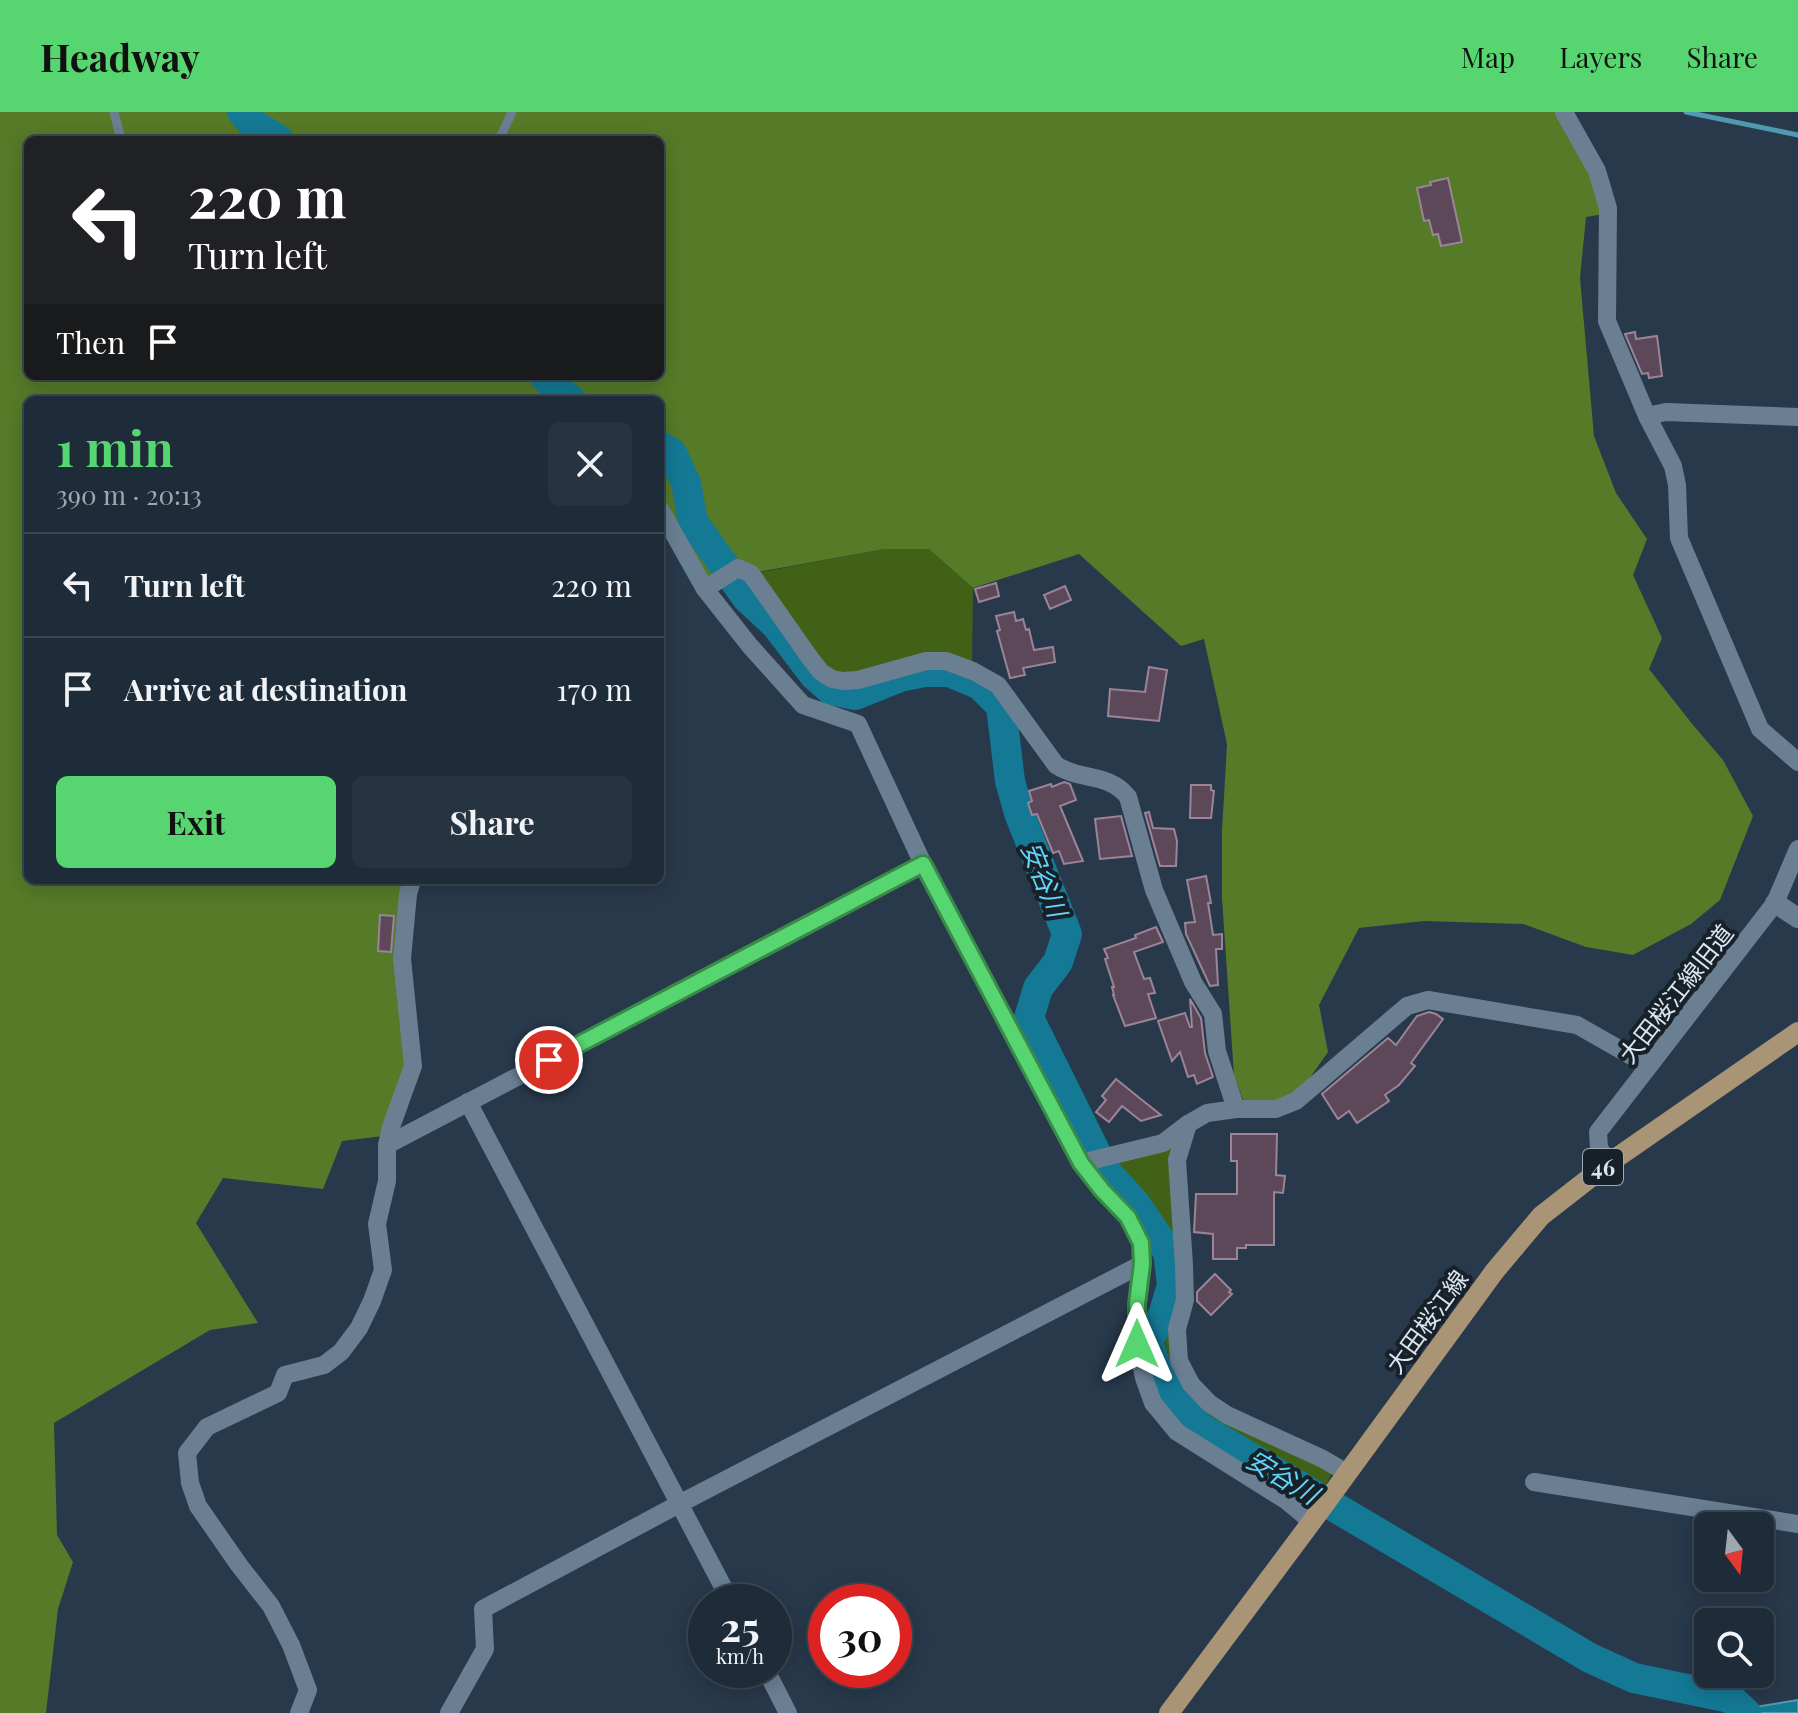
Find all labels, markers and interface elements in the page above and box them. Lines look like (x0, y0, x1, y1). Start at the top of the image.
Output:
text: Headway (40, 31, 200, 82)
text: Map (1461, 38, 1515, 75)
text: Layers (1559, 38, 1642, 75)
text: Share (1686, 38, 1758, 75)
text: 220 m (188, 158, 346, 233)
icon: left (56, 168, 160, 272)
text: Turn left (188, 230, 327, 278)
icon: arrive (141, 320, 185, 364)
text: Then (56, 322, 125, 362)
text: 1 min (56, 415, 174, 479)
button: close (548, 422, 632, 506)
text: 390 m · 20:13 (56, 477, 202, 512)
icon: left (56, 563, 100, 607)
text: Turn left (124, 565, 245, 605)
text: 220 m (551, 565, 632, 605)
icon: arrive (56, 667, 100, 711)
text: Arrive at destination (124, 669, 407, 709)
text: 170 m (557, 669, 632, 709)
button: Exit (56, 776, 336, 868)
button: Share (352, 776, 632, 868)
water label: 安谷川 (1014, 836, 1077, 924)
street label: 大田桜江線旧道 (1611, 917, 1739, 1069)
pin (515, 1026, 583, 1094)
icon: arrive (527, 1038, 571, 1082)
road number: 46 (1583, 1149, 1623, 1185)
street label: 大田桜江線 (1378, 1263, 1474, 1379)
position arrow (1095, 1302, 1179, 1386)
water label: 安谷川 (1241, 1441, 1328, 1513)
north arrow (1694, 1512, 1774, 1592)
map controls (1694, 1512, 1774, 1688)
speed limit sign: 30 (808, 1584, 912, 1688)
text: 25 (720, 1599, 760, 1652)
button: search (1694, 1608, 1774, 1688)
text: km/h (716, 1642, 764, 1669)

